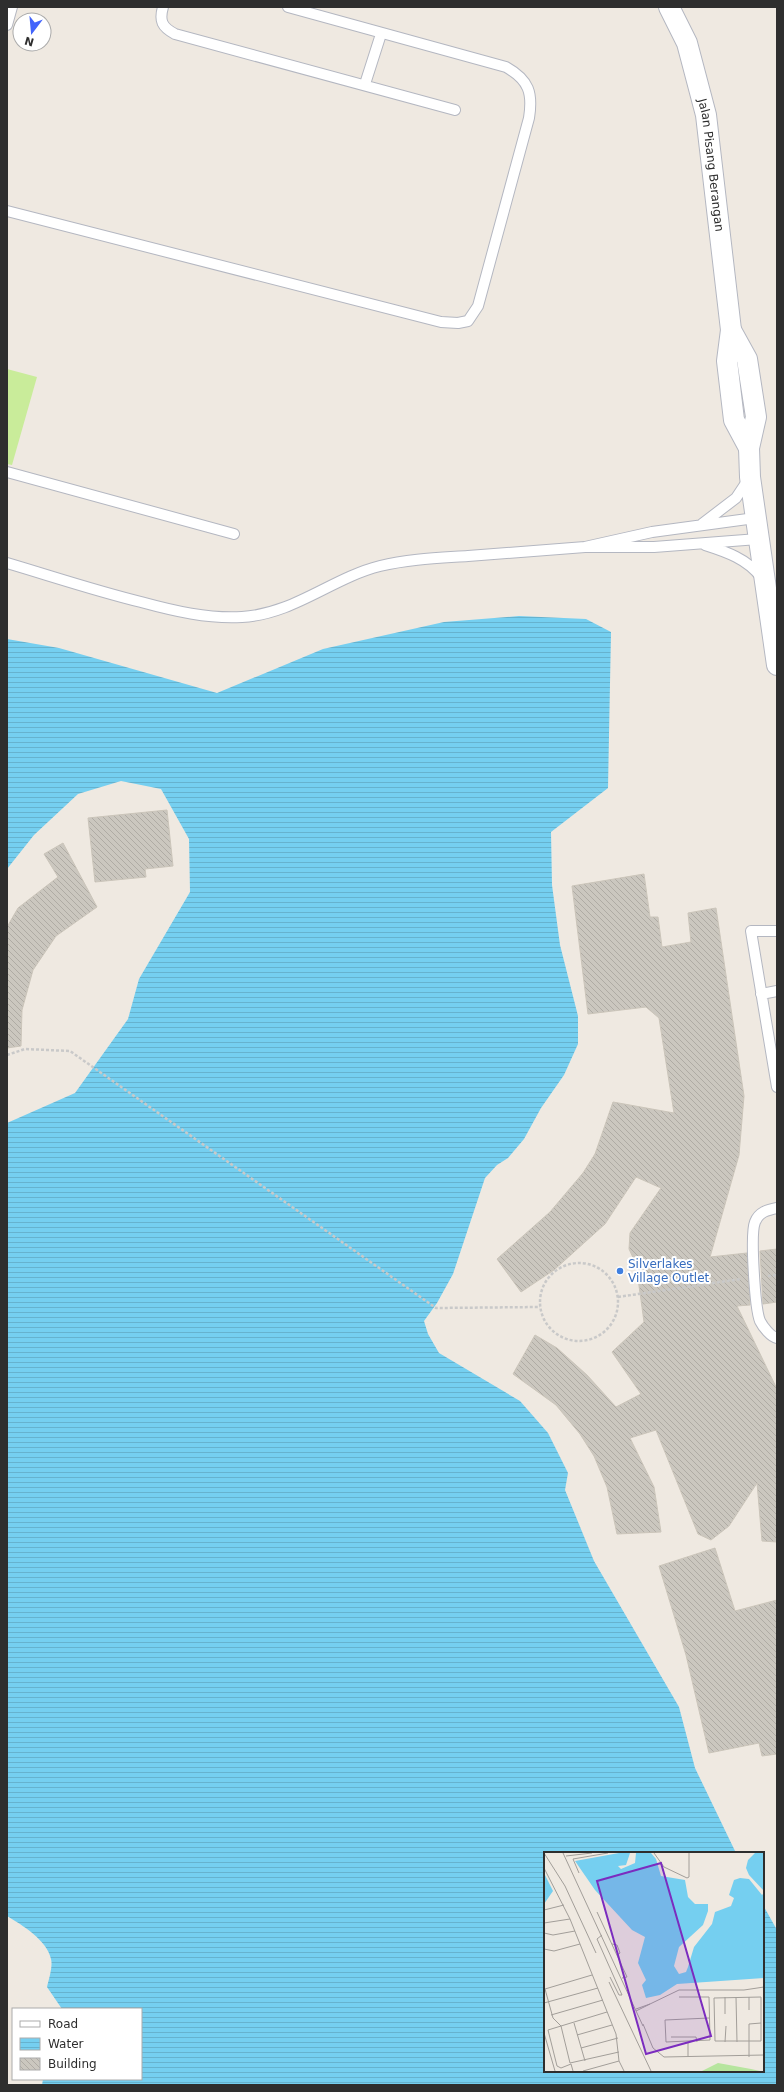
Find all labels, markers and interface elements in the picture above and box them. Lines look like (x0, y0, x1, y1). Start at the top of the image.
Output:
north arrow (12, 12, 52, 52)
text: N (23, 34, 36, 49)
street label: Jalan Pisang Berangan (695, 96, 727, 232)
place label: Silverlakes Village Outlet (628, 1257, 710, 1285)
marker: Silverlakes Village Outlet (615, 1266, 625, 1276)
inset map (544, 1852, 764, 2072)
legend (12, 2008, 142, 2080)
text: Road (48, 2017, 78, 2031)
text: Water (48, 2037, 84, 2051)
text: Building (48, 2057, 97, 2071)

